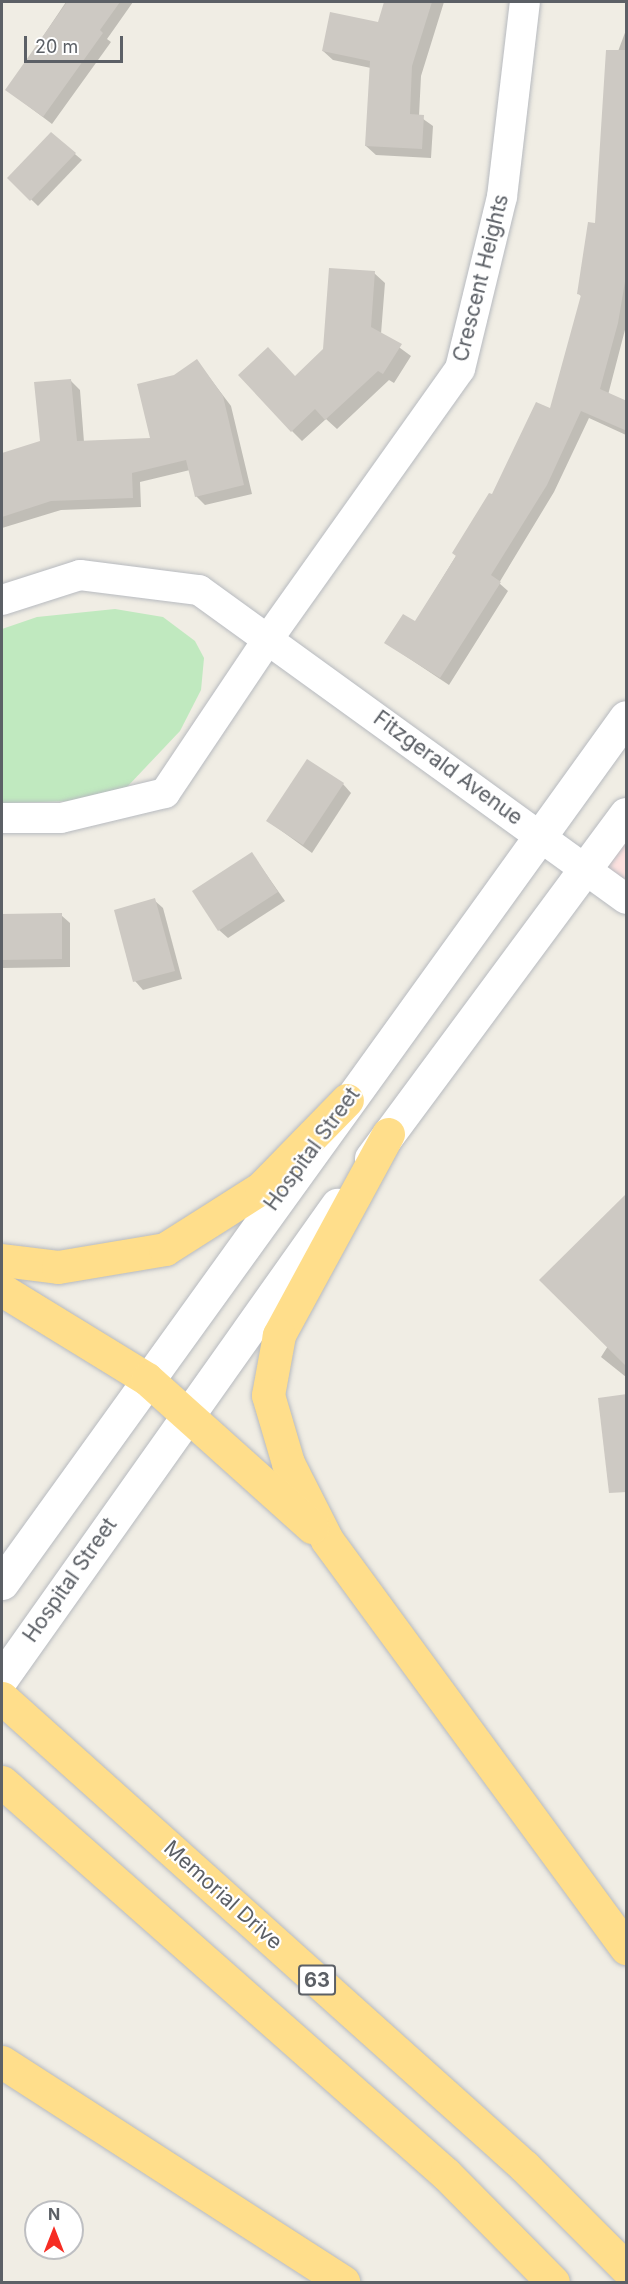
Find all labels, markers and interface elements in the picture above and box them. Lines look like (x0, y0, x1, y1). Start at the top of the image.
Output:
scale bar (27, 24, 126, 62)
text: 20 m (35, 36, 78, 57)
street label: Crescent Heights (448, 192, 514, 364)
street label: Fitzgerald Avenue (369, 705, 527, 831)
street label: Hospital Street (259, 1082, 365, 1216)
street label: Hospital Street (18, 1513, 122, 1647)
street label: Memorial Drive (159, 1835, 287, 1955)
road number: 63 (298, 1963, 336, 1997)
north arrow (24, 2200, 84, 2260)
text: N (48, 2204, 60, 2224)

